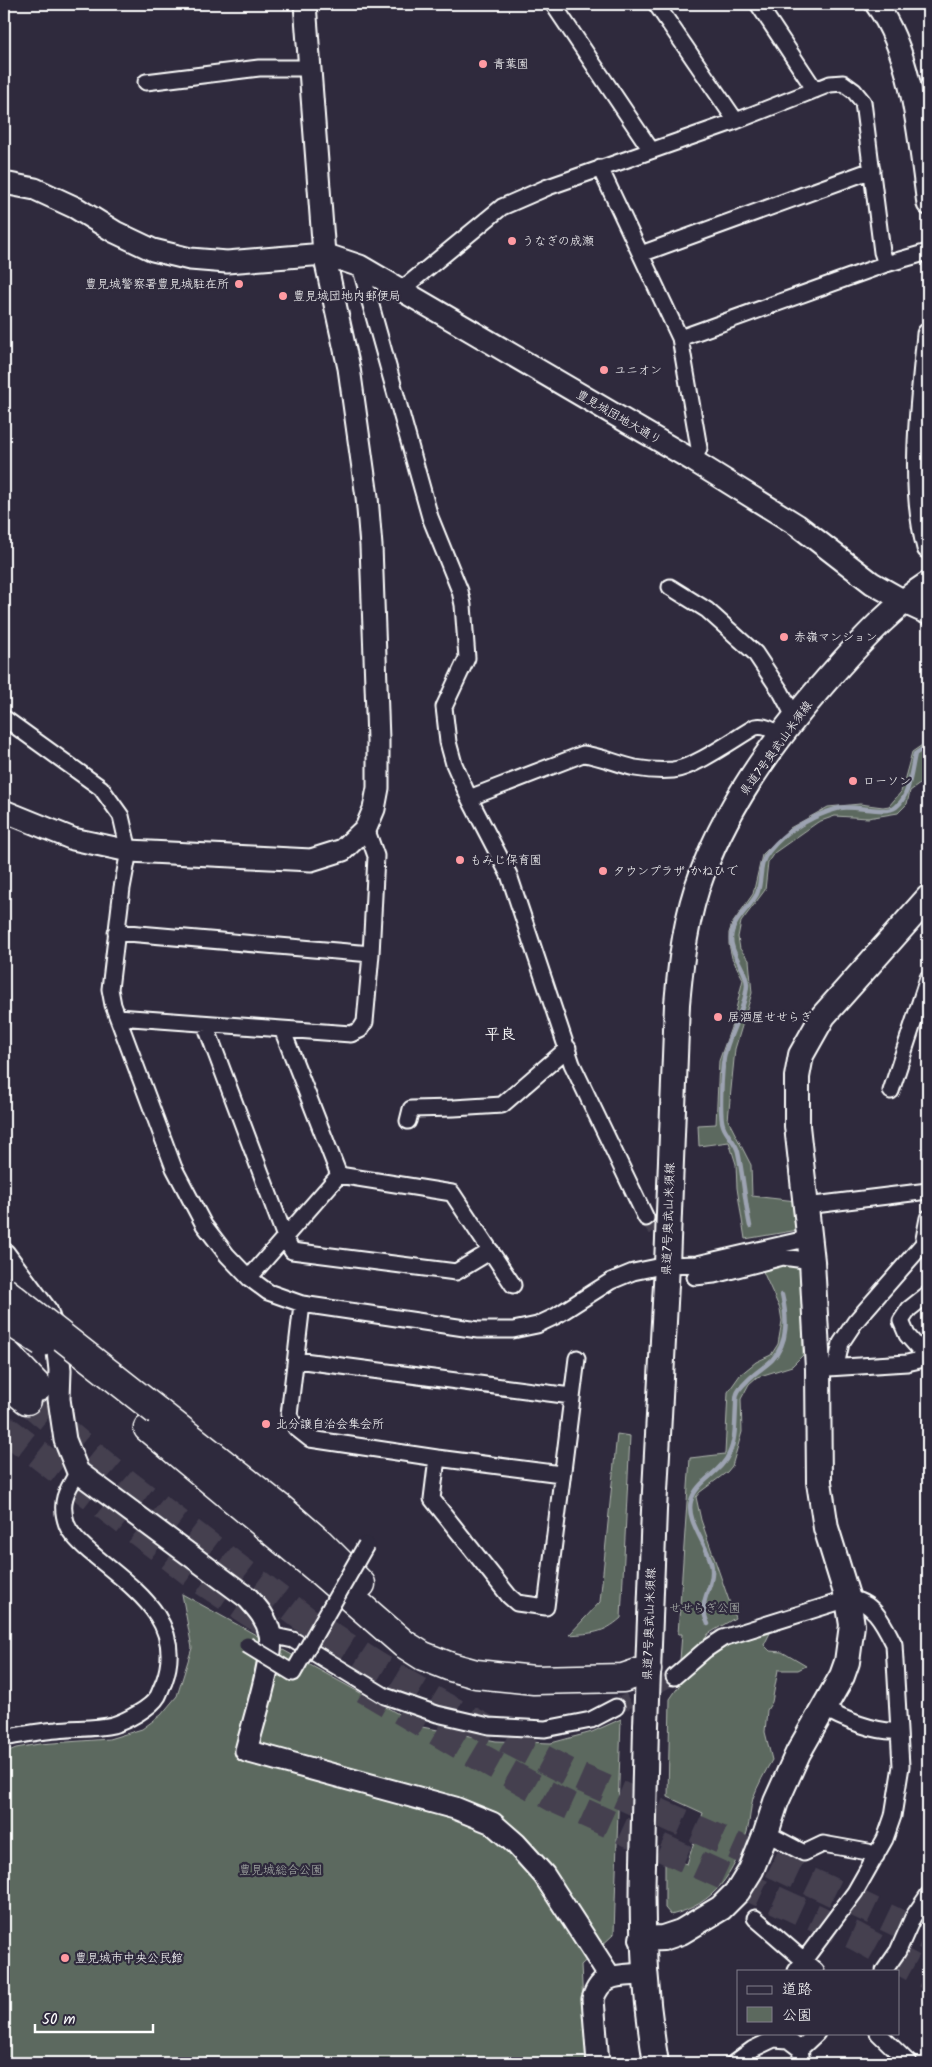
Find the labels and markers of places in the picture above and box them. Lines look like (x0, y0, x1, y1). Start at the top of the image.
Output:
place label: 青葉園 (493, 55, 529, 74)
marker: 青葉園 (477, 58, 489, 70)
place label: うなぎの成瀬 (522, 232, 594, 251)
marker: うなぎの成瀬 (506, 235, 518, 247)
place label: 豊見城警察署豊見城駐在所 (85, 275, 229, 294)
marker: 豊見城警察署豊見城駐在所 (233, 278, 245, 290)
place label: 豊見城団地内郵便局 (293, 287, 401, 306)
marker: 豊見城団地内郵便局 (277, 290, 289, 302)
place label: ユニオン (614, 361, 662, 380)
marker: ユニオン (598, 364, 610, 376)
place label: 赤嶺マンション (794, 628, 878, 647)
marker: 赤嶺マンション (778, 631, 790, 643)
place label: ローソン (863, 772, 911, 791)
marker: ローソン (847, 775, 859, 787)
place label: もみじ保育園 (470, 851, 542, 870)
marker: もみじ保育園 (454, 854, 466, 866)
place label: タウンプラザ かねひで (613, 862, 738, 881)
marker: タウンプラザ かねひで (597, 865, 609, 877)
place label: 居酒屋せせらぎ (728, 1008, 812, 1027)
marker: 居酒屋せせらぎ (712, 1011, 724, 1023)
place label: 北分譲自治会集会所 (276, 1415, 384, 1434)
marker: 北分譲自治会集会所 (260, 1418, 272, 1430)
place label: 豊見城市中央公民館 (75, 1949, 183, 1968)
marker: 豊見城市中央公民館 (59, 1952, 71, 1964)

